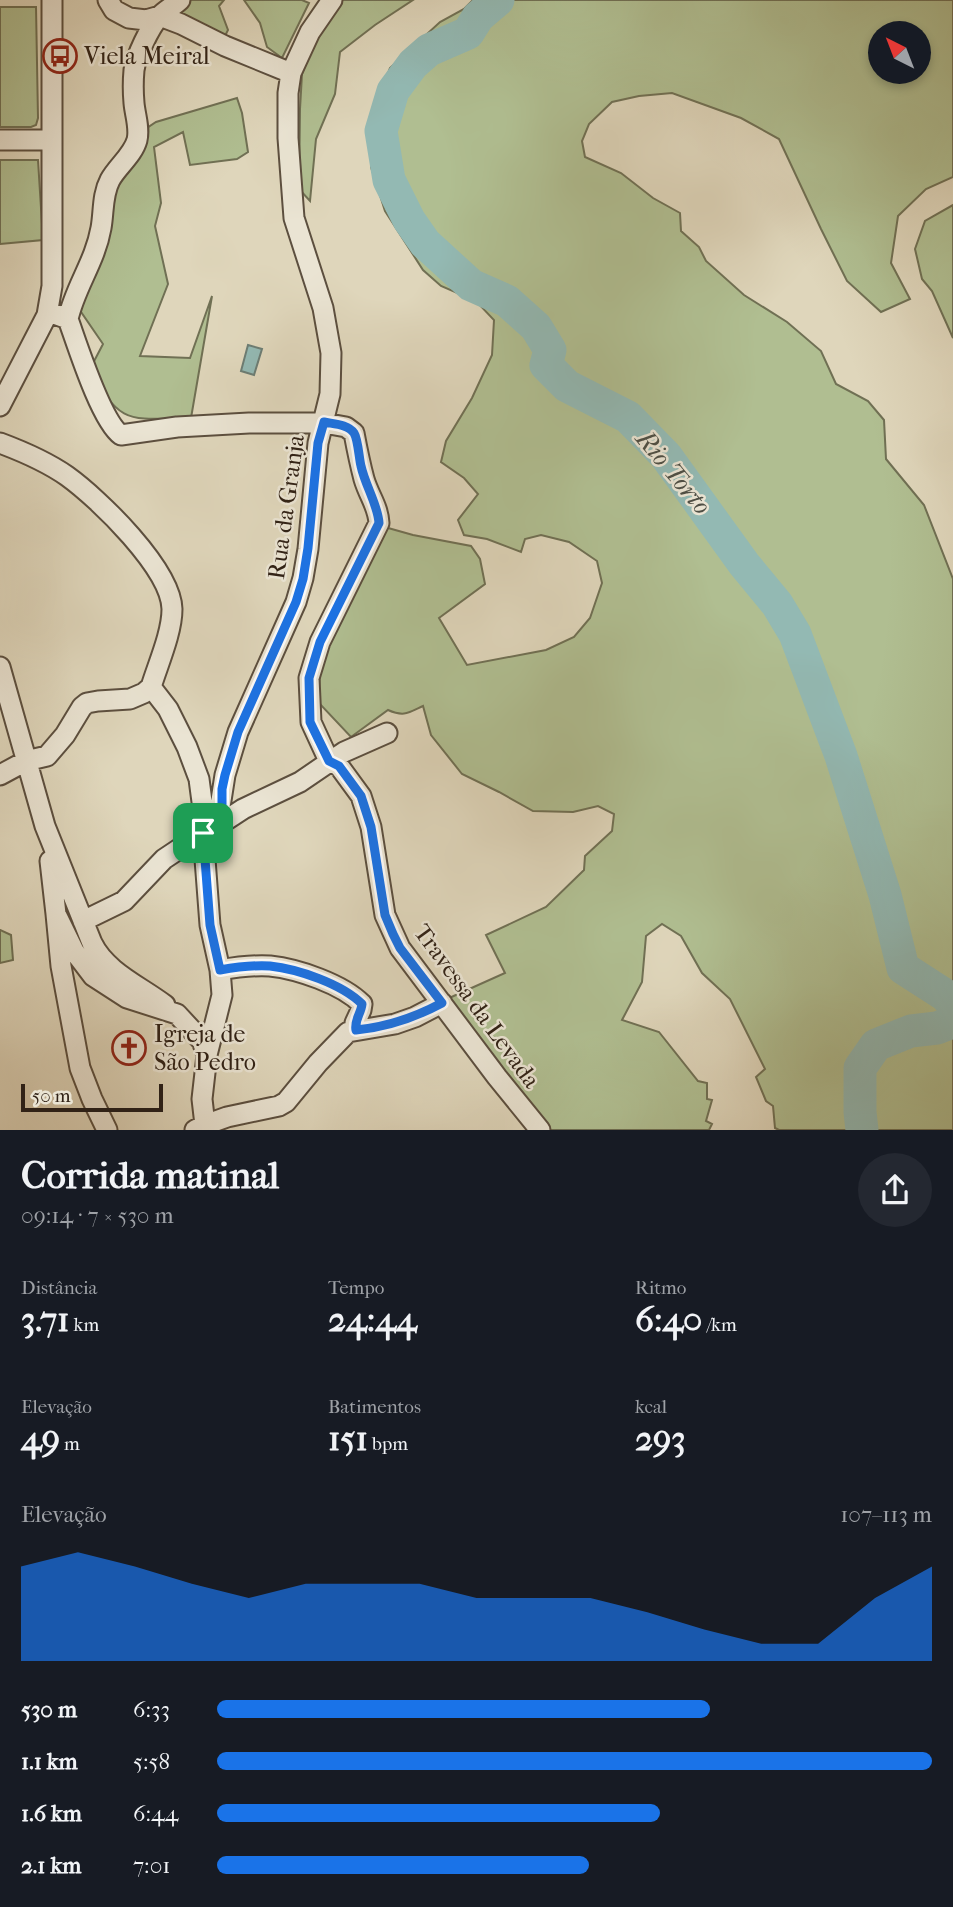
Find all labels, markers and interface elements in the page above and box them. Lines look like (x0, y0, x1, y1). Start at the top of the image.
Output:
north arrow (868, 21, 931, 84)
map controls (868, 21, 931, 84)
bus stop icon: Viela Meiral (41, 37, 79, 75)
place label: Viela Meiral (83, 42, 210, 70)
water label: Rio Torto (628, 423, 718, 521)
street label: Rua da Granja (262, 432, 310, 581)
pin (173, 803, 233, 863)
icon: arrive (184, 814, 222, 852)
street label: Travessa da Levada (408, 919, 546, 1094)
place label: Igreja de São Pedro (154, 1020, 256, 1076)
church icon: Igreja de São Pedro (110, 1029, 148, 1067)
scale bar (21, 1081, 163, 1113)
text: 50 m (32, 1085, 71, 1107)
text: Corrida matinal (21, 1153, 279, 1198)
button: share (858, 1153, 932, 1227)
text: 09:14 · 7 × 530 m (21, 1202, 174, 1229)
text: Distância (21, 1277, 97, 1299)
text: Tempo (328, 1277, 384, 1299)
text: Ritmo (635, 1277, 686, 1299)
text: 3.71 (21, 1299, 70, 1340)
text: 24:44 (328, 1299, 417, 1340)
text: 6:40 (635, 1299, 702, 1340)
text: km (70, 1314, 99, 1336)
text: /km (702, 1314, 737, 1336)
text: Elevação (21, 1396, 92, 1418)
text: Batimentos (328, 1396, 421, 1418)
text: kcal (635, 1396, 667, 1418)
text: 49 (21, 1418, 60, 1459)
text: 151 (328, 1418, 368, 1459)
text: 293 (635, 1418, 686, 1459)
text: m (60, 1433, 80, 1455)
text: bpm (368, 1433, 408, 1455)
text: Elevação (21, 1501, 107, 1528)
text: 107–113 m (840, 1501, 932, 1528)
text: 530 m (21, 1696, 77, 1723)
text: 6:33 (133, 1696, 170, 1723)
text: 1.1 km (21, 1748, 78, 1775)
text: 5:58 (133, 1748, 170, 1775)
text: 1.6 km (21, 1800, 82, 1827)
text: 6:44 (133, 1800, 178, 1827)
text: 2.1 km (21, 1852, 81, 1879)
text: 7:01 (133, 1852, 170, 1879)

